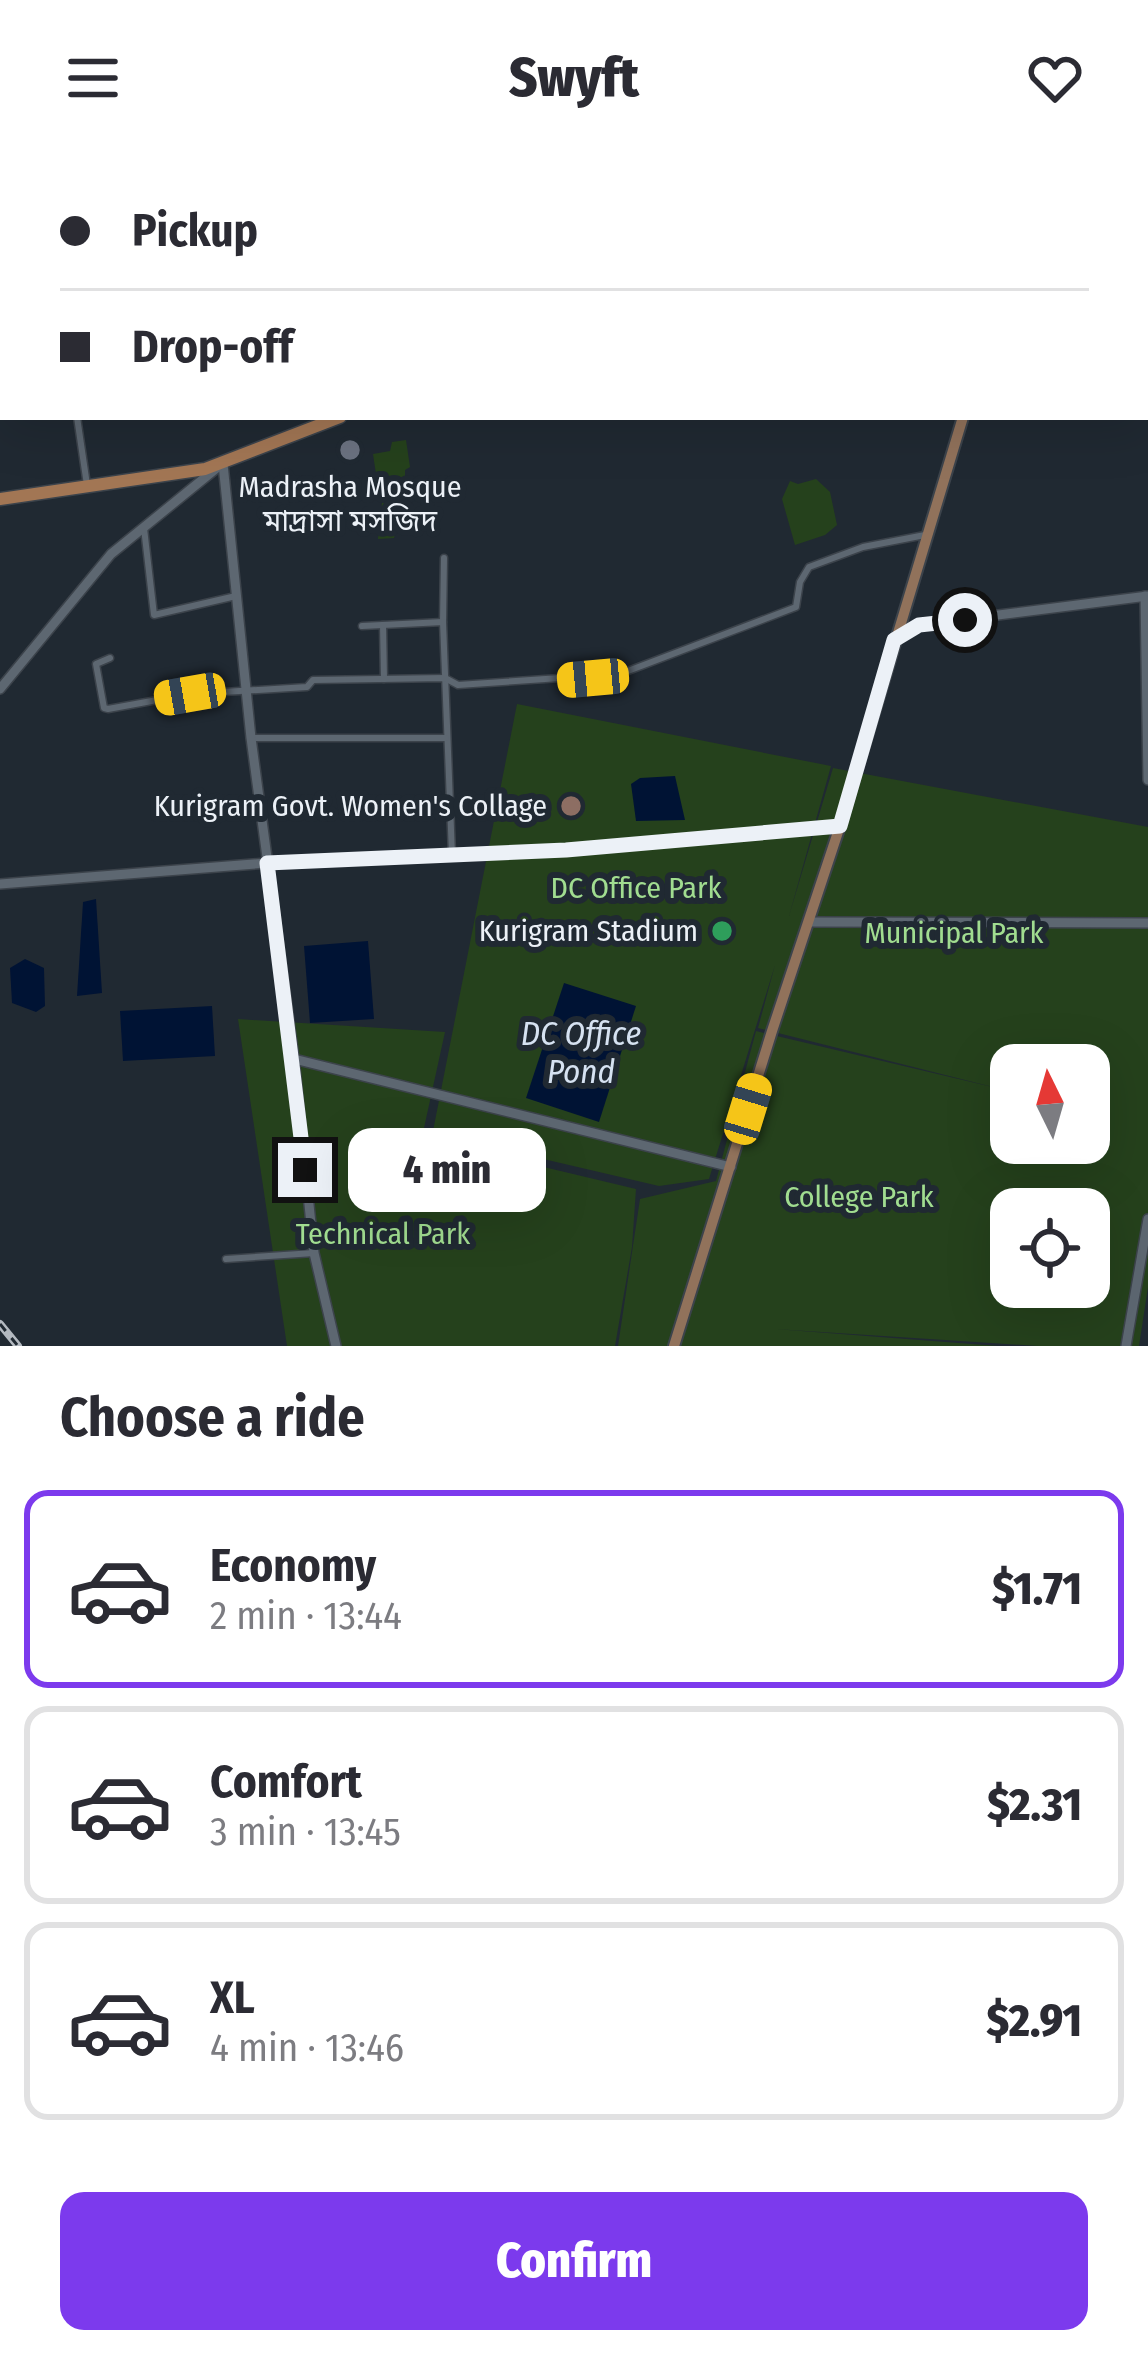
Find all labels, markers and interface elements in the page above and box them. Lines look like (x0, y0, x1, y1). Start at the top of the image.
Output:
icon: menu (60, 45, 126, 111)
icon: heart (1022, 45, 1088, 111)
text: Swyft (509, 46, 639, 110)
text: Pickup (132, 204, 258, 258)
text: Drop-off (132, 320, 293, 374)
marker: Madrasha Mosque মাদ্রাসা মসজিদ (337, 437, 363, 463)
place label: Madrasha Mosque মাদ্রাসা মসজিদ (238, 469, 462, 539)
route start (938, 593, 992, 647)
car (556, 657, 630, 699)
car (151, 670, 229, 718)
place label: Kurigram Govt. Women's Collage (154, 788, 547, 824)
marker: Kurigram Govt. Women's Collage (558, 793, 584, 819)
park label: DC Office Park (551, 870, 721, 906)
place label: Kurigram Stadium (479, 913, 698, 949)
park label: Municipal Park (864, 915, 1044, 951)
marker: Kurigram Stadium (709, 918, 735, 944)
water label: DC Office Pond (521, 1014, 641, 1092)
north arrow (990, 1044, 1110, 1164)
map controls (990, 1044, 1110, 1308)
car (720, 1069, 776, 1149)
callout: 4 min (347, 1128, 545, 1212)
route end (278, 1143, 332, 1197)
text: 4 min (403, 1147, 491, 1193)
park label: College Park (784, 1179, 934, 1215)
button: locate (990, 1188, 1110, 1308)
park label: Technical Park (296, 1216, 470, 1252)
text: Choose a ride (60, 1386, 365, 1450)
icon: car (66, 1535, 174, 1643)
text: Economy (210, 1539, 376, 1593)
text: $1.71 (992, 1562, 1082, 1616)
text: 2 min · 13:44 (210, 1593, 402, 1639)
icon: car (66, 1751, 174, 1859)
text: Comfort (210, 1755, 362, 1809)
text: $2.31 (987, 1778, 1082, 1832)
text: 3 min · 13:45 (210, 1809, 401, 1855)
icon: car (66, 1967, 174, 2075)
text: XL (210, 1971, 255, 2025)
text: $2.91 (987, 1994, 1082, 2048)
text: 4 min · 13:46 (210, 2025, 404, 2071)
button: Confirm (60, 2192, 1088, 2330)

